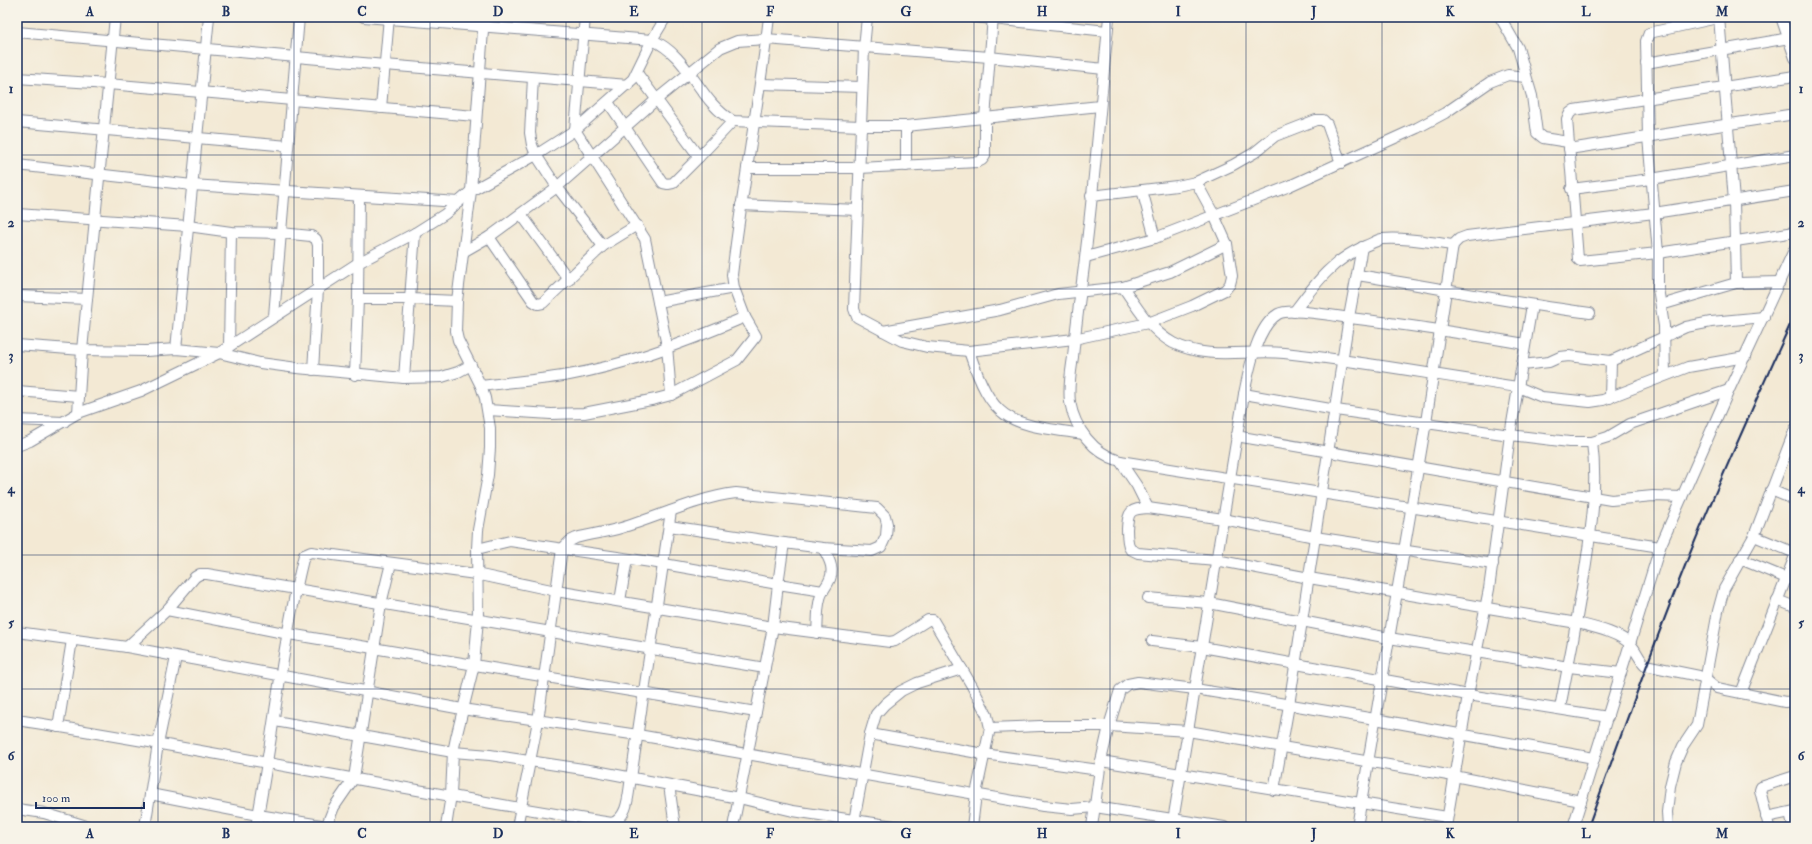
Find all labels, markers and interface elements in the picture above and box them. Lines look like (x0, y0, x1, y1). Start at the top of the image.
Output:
text: A (85, 4, 95, 20)
text: B (222, 4, 230, 20)
text: C (357, 4, 367, 20)
text: D (493, 4, 504, 20)
text: E (629, 4, 639, 20)
text: F (766, 4, 775, 20)
text: G (901, 4, 912, 20)
text: H (1037, 4, 1048, 20)
text: I (1175, 4, 1181, 20)
text: J (1310, 4, 1317, 21)
text: K (1445, 4, 1455, 20)
text: L (1581, 4, 1591, 20)
text: M (1715, 4, 1729, 20)
text: 1 (9, 81, 14, 97)
text: 1 (1799, 81, 1804, 97)
text: 2 (8, 215, 15, 231)
text: 2 (1798, 215, 1805, 231)
text: 3 (9, 348, 14, 364)
text: 3 (1799, 348, 1804, 364)
text: 4 (6, 481, 15, 497)
text: 4 (1796, 481, 1805, 497)
text: 5 (8, 615, 14, 631)
text: 5 (1798, 615, 1804, 631)
text: 6 (8, 748, 16, 764)
text: 6 (1798, 748, 1806, 764)
scale bar (36, 784, 144, 810)
text: 100 m (42, 791, 71, 806)
text: A (85, 826, 95, 842)
text: B (222, 826, 230, 842)
text: C (357, 826, 367, 842)
text: D (493, 826, 504, 842)
text: E (629, 826, 639, 842)
text: F (766, 826, 775, 842)
text: G (901, 826, 912, 842)
text: H (1037, 826, 1048, 842)
text: I (1175, 826, 1181, 842)
text: J (1310, 826, 1317, 843)
text: K (1445, 826, 1455, 842)
text: L (1581, 826, 1591, 842)
text: M (1715, 826, 1729, 842)

